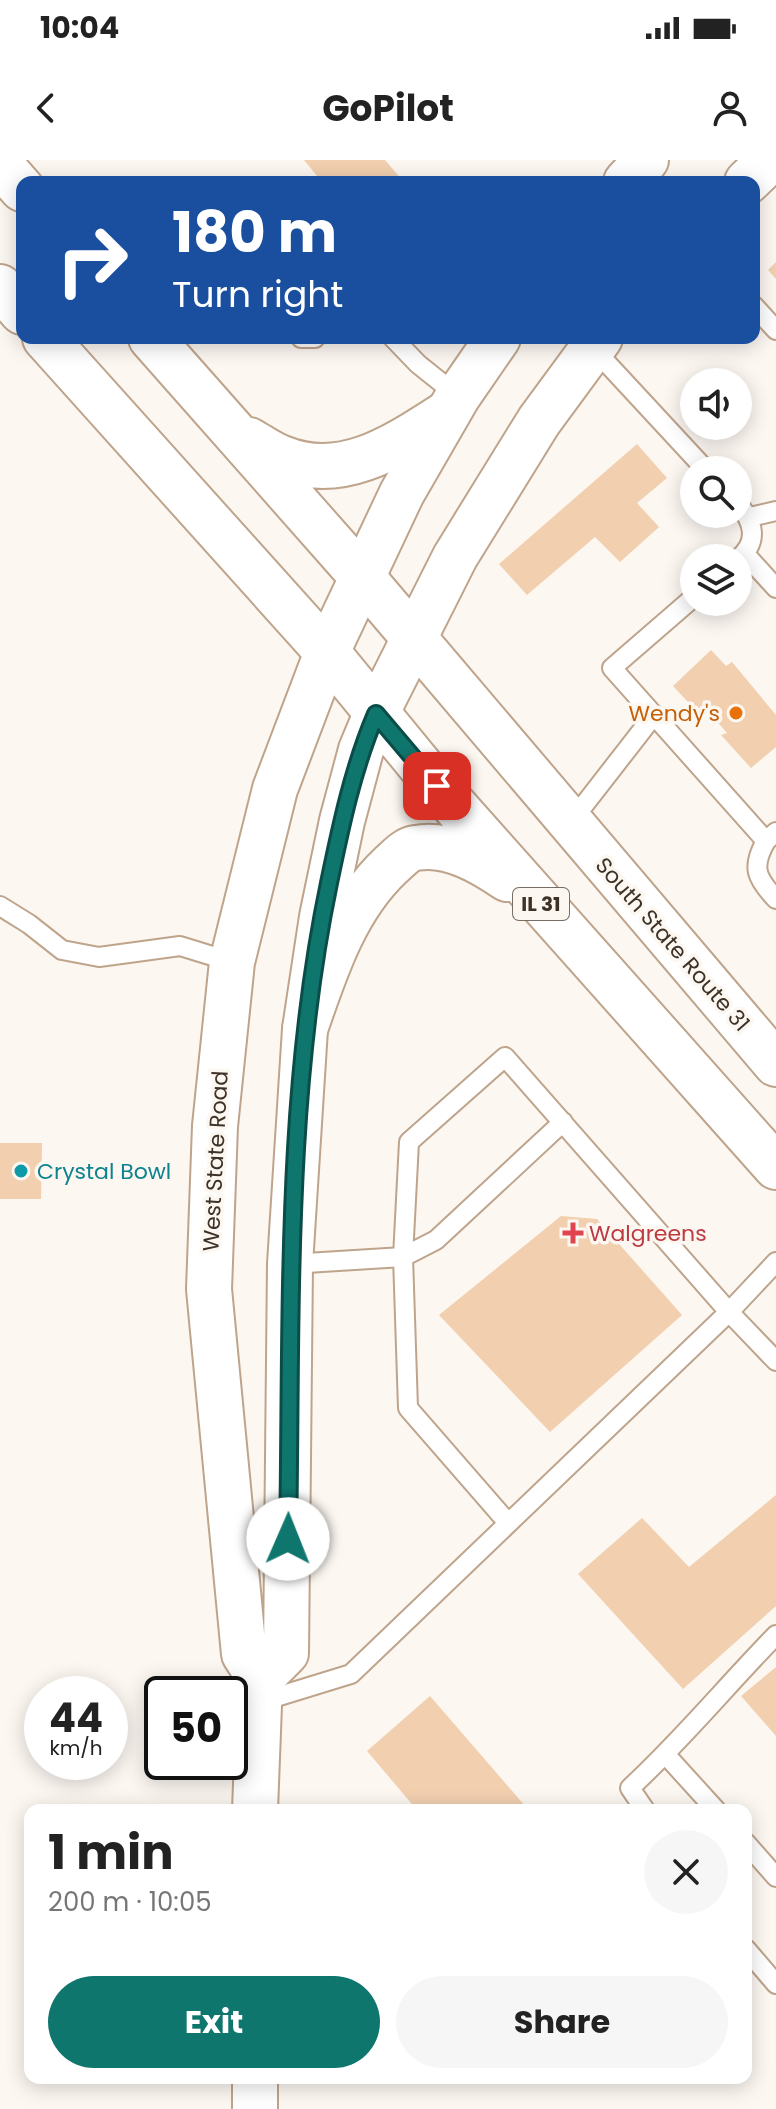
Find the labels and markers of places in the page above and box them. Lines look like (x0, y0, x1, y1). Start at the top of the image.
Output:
place label: Wendy's (629, 698, 720, 729)
marker: Wendy's (727, 704, 745, 722)
pin (403, 752, 471, 820)
place label: Crystal Bowl (37, 1156, 171, 1187)
marker: Crystal Bowl (12, 1162, 30, 1180)
place label: Walgreens (589, 1218, 707, 1249)
marker: Walgreens (564, 1224, 582, 1242)

